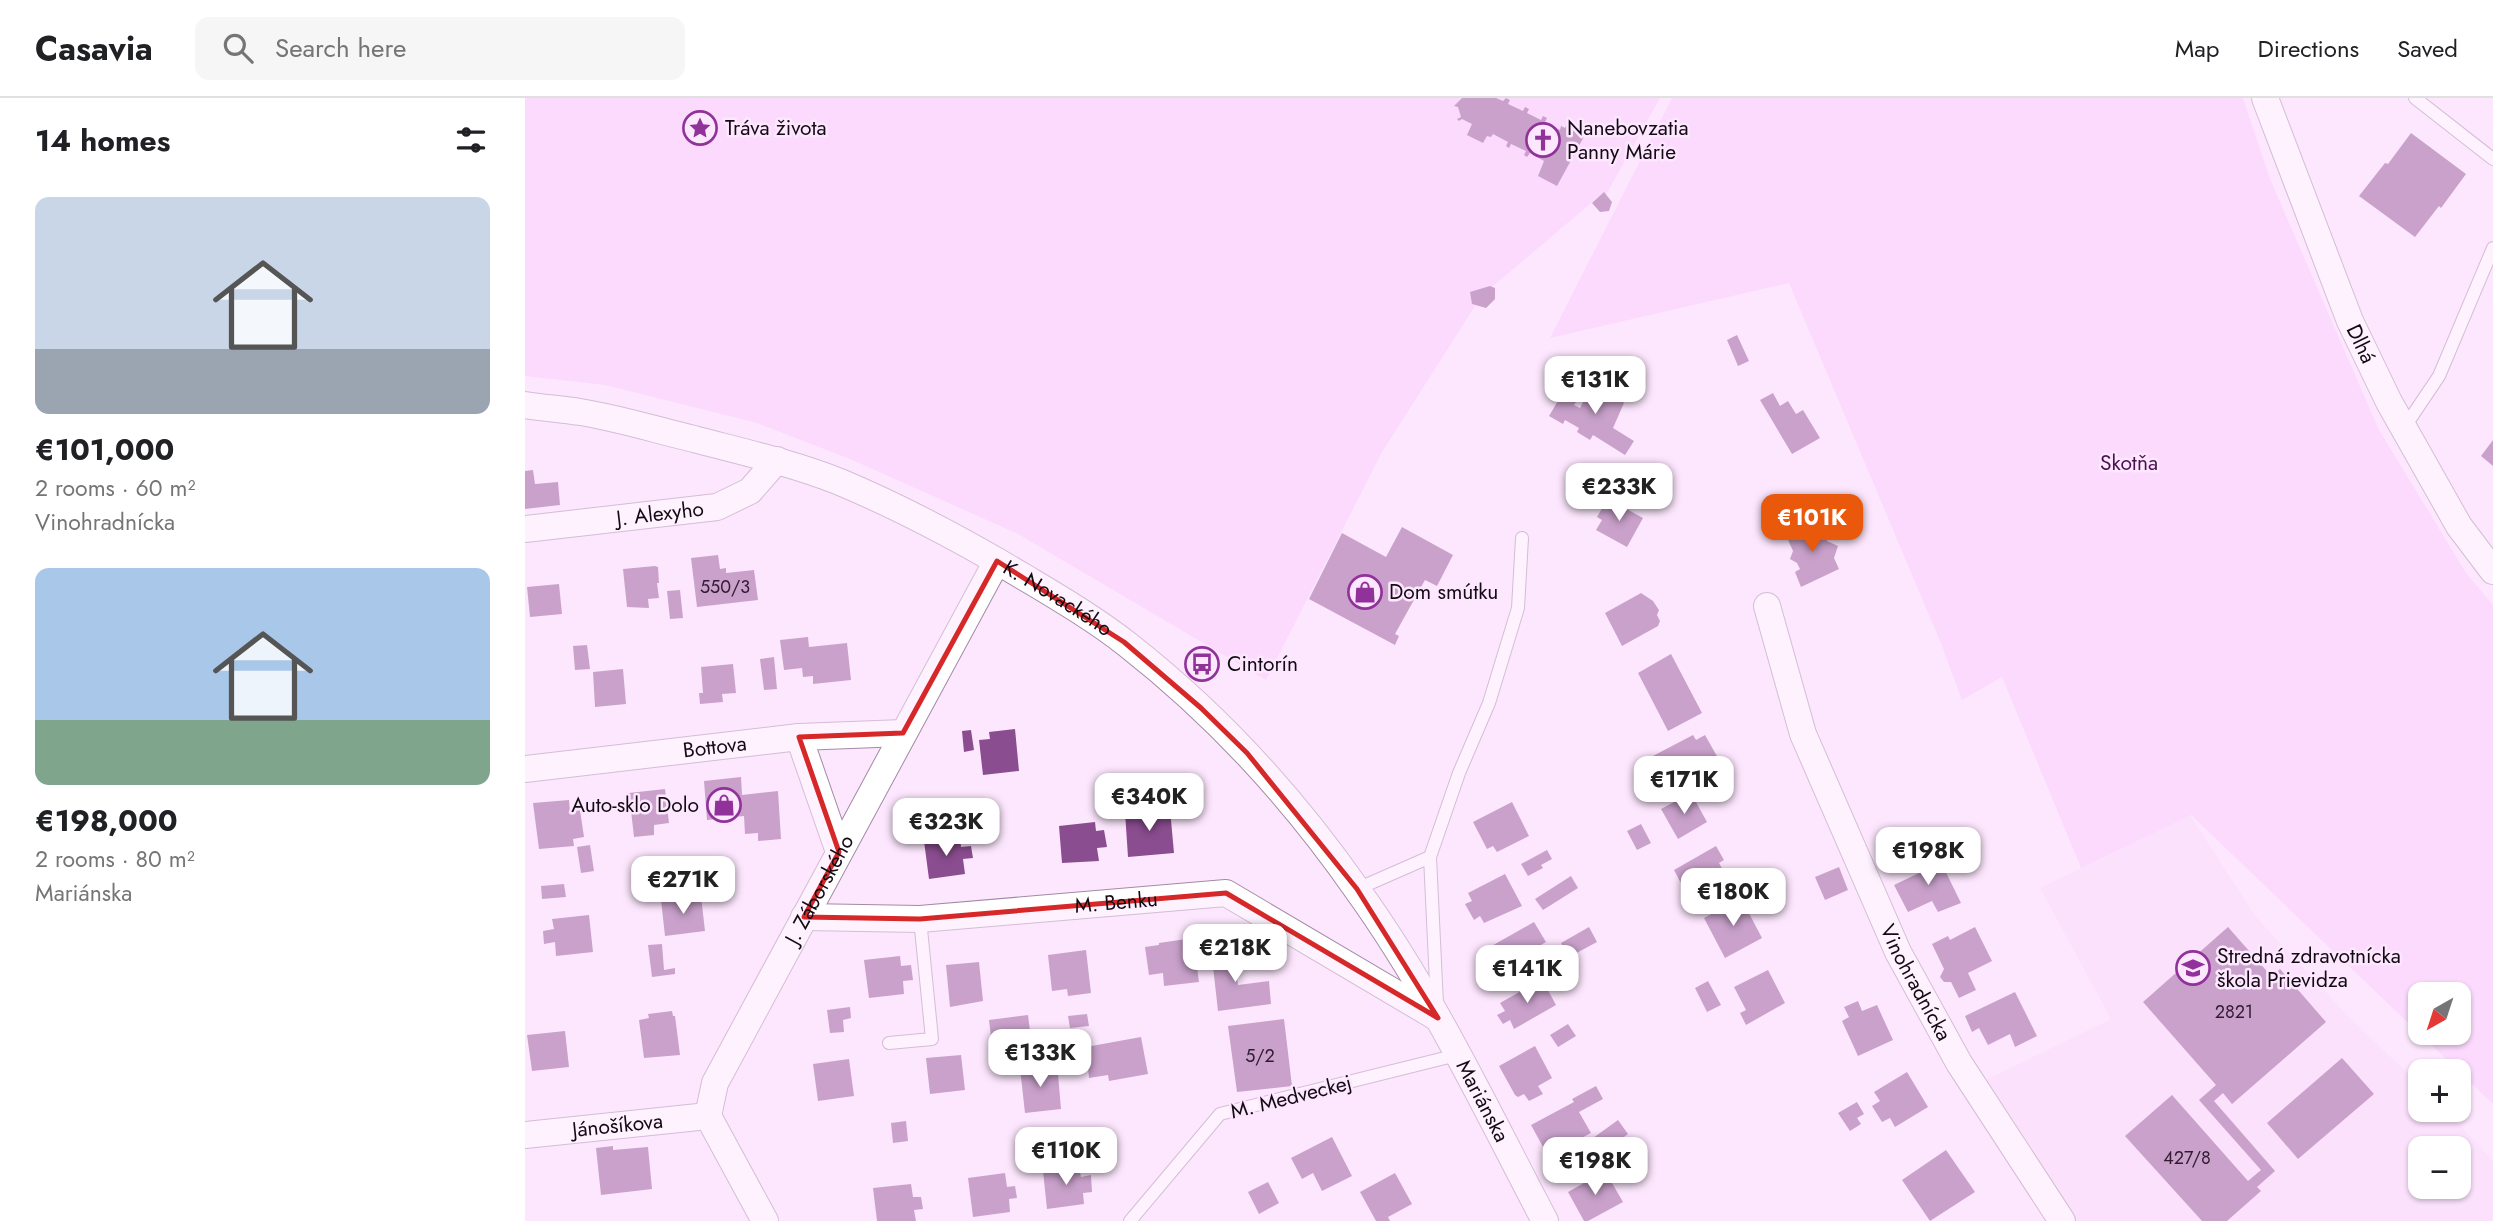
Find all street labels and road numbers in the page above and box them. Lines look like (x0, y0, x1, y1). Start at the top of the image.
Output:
street label: Dlhá (2339, 319, 2383, 369)
street label: J. Alexyho (612, 494, 705, 534)
street label: K. Novackého (997, 553, 1118, 644)
street label: Bottova (681, 728, 748, 765)
street label: J. Záborského (776, 829, 861, 952)
street label: M. Benku (1074, 884, 1159, 921)
street label: Vinohradnícka (1873, 920, 1959, 1046)
street label: Mariánska (1449, 1055, 1517, 1147)
street label: M. Medveckej (1227, 1067, 1355, 1127)
street label: Jánošíkova (568, 1106, 664, 1145)

